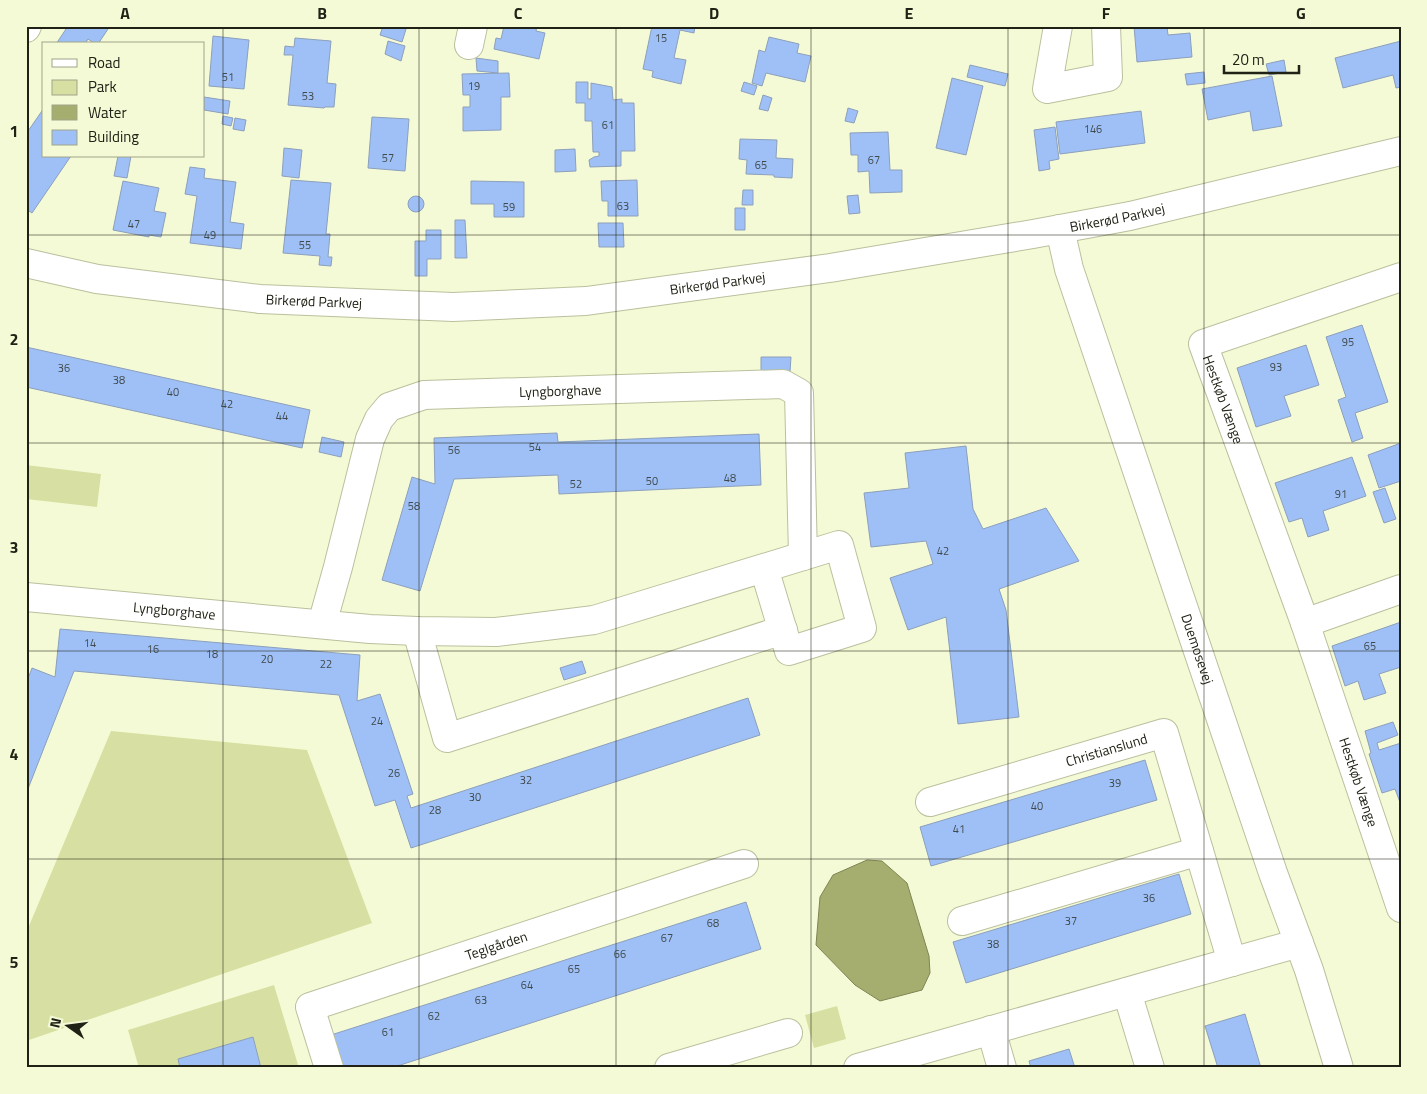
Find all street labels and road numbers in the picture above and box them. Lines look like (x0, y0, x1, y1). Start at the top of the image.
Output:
street label: Birkerød Parkvej (1068, 197, 1167, 237)
street label: Birkerød Parkvej (668, 266, 767, 300)
street label: Birkerød Parkvej (265, 288, 363, 313)
street label: Hestkøb Vænge (1198, 352, 1250, 447)
street label: Lyngborghave (519, 379, 602, 402)
street label: Lyngborghave (132, 596, 216, 625)
street label: Duemosevej (1176, 611, 1219, 687)
street label: Christianslund (1063, 727, 1150, 771)
street label: Hestkøb Vænge (1334, 734, 1384, 829)
street label: Teglgården (462, 925, 530, 965)

